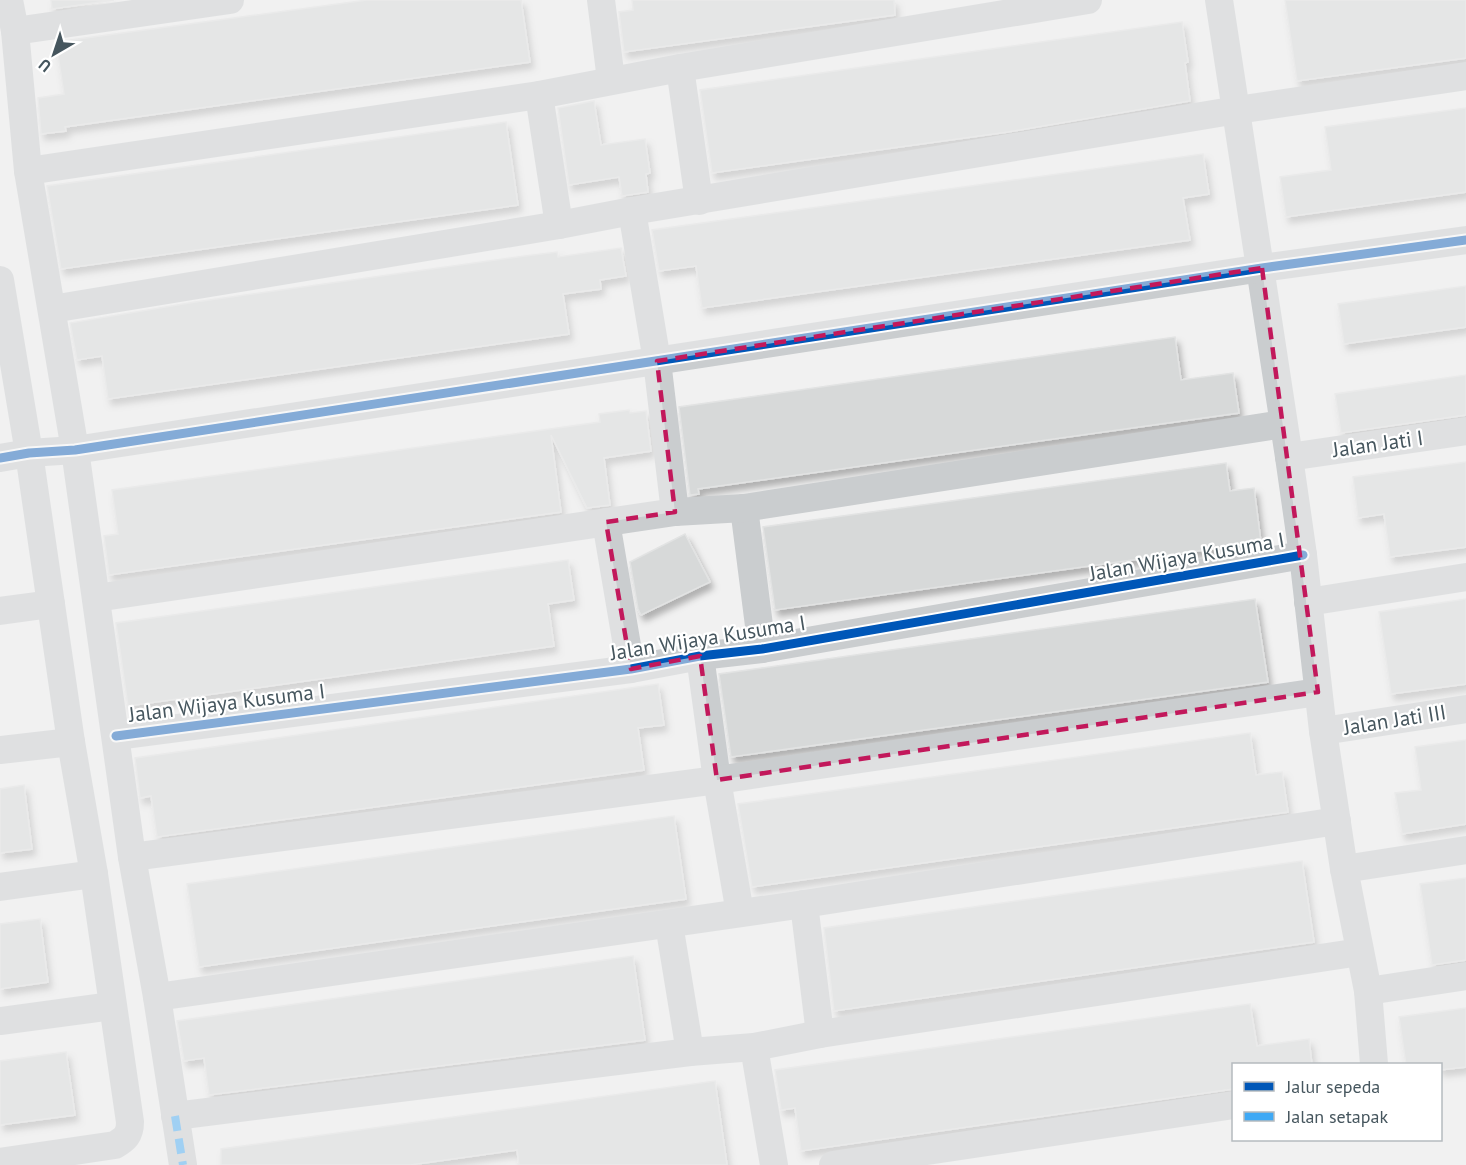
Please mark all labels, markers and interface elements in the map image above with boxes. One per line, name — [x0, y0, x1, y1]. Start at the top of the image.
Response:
north arrow — [24, 24, 84, 84]
text: U — [34, 55, 55, 77]
street label: Jalan Jati I — [1330, 424, 1425, 463]
street label: Jalan Wijaya Kusuma I — [1086, 526, 1287, 587]
street label: Jalan Wijaya Kusuma I — [607, 609, 808, 666]
street label: Jalan Wijaya Kusuma I — [126, 677, 327, 728]
street label: Jalan Jati III — [1341, 698, 1448, 741]
legend — [1232, 1063, 1442, 1141]
text: Jalur sepeda — [1285, 1075, 1380, 1098]
text: Jalan setapak — [1285, 1105, 1388, 1128]

